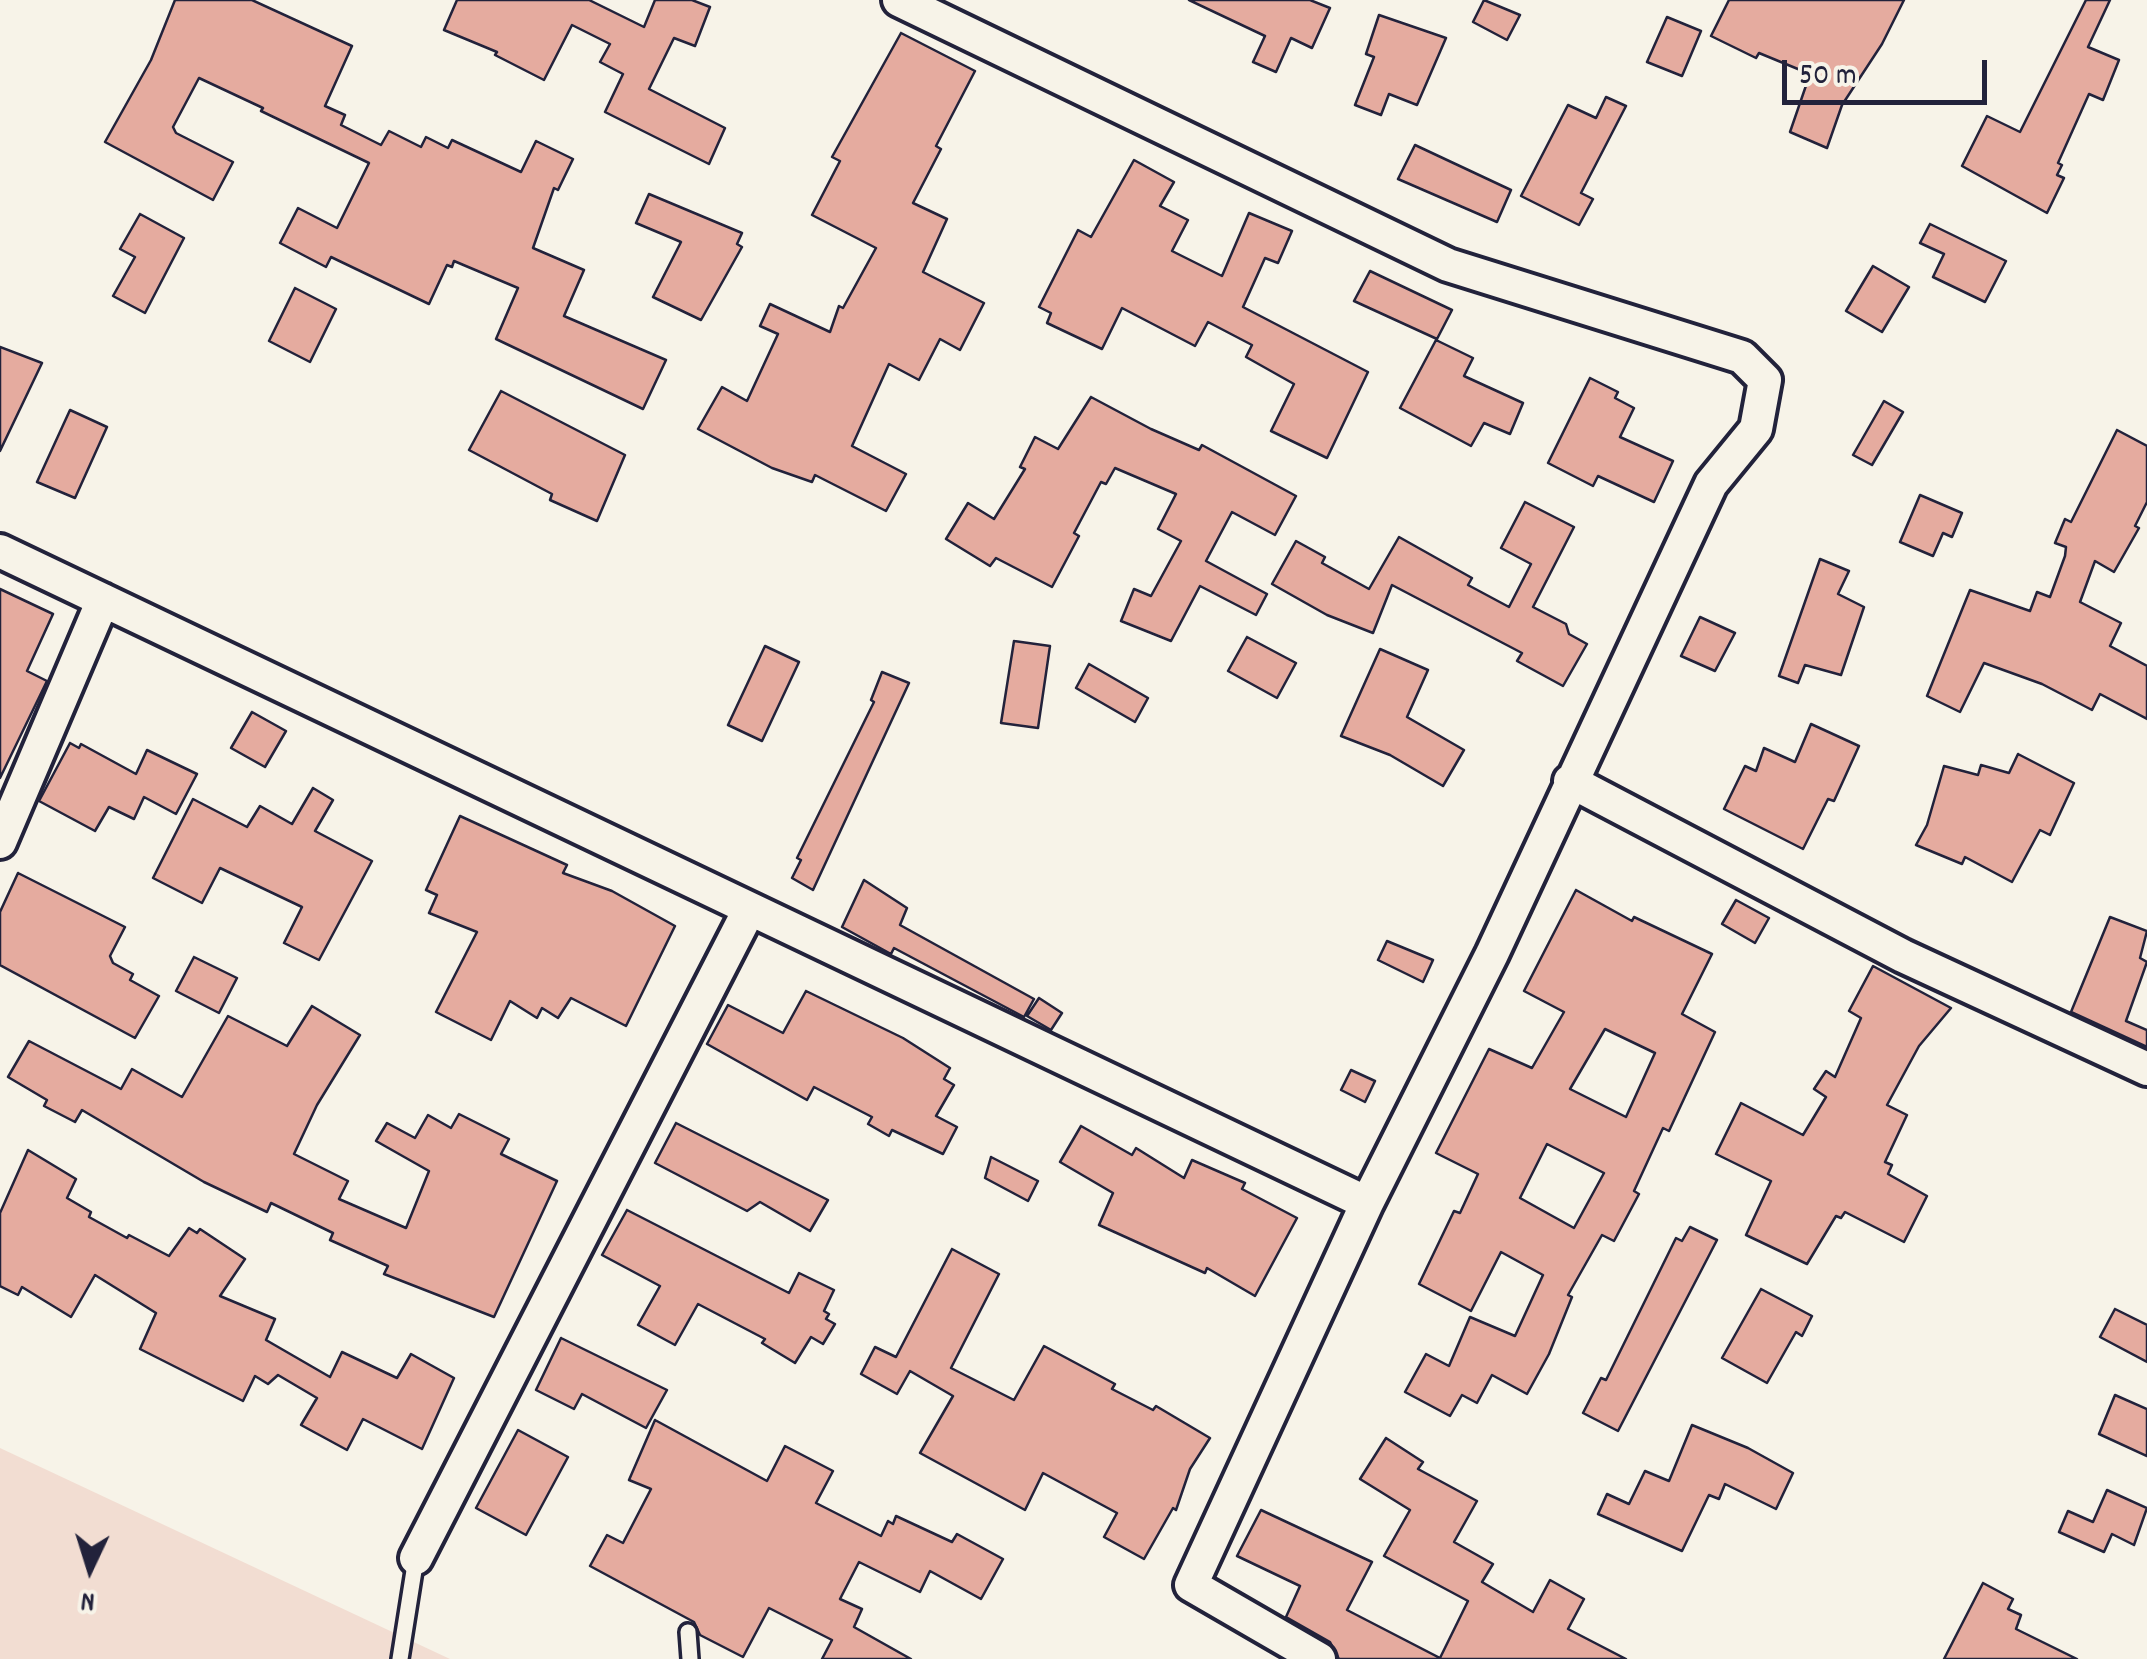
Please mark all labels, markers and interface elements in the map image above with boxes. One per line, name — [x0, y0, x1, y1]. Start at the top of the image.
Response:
scale bar — [1787, 40, 1992, 102]
text: 50 m — [1799, 56, 1857, 99]
north arrow — [40, 1519, 140, 1619]
text: N — [80, 1578, 96, 1619]

